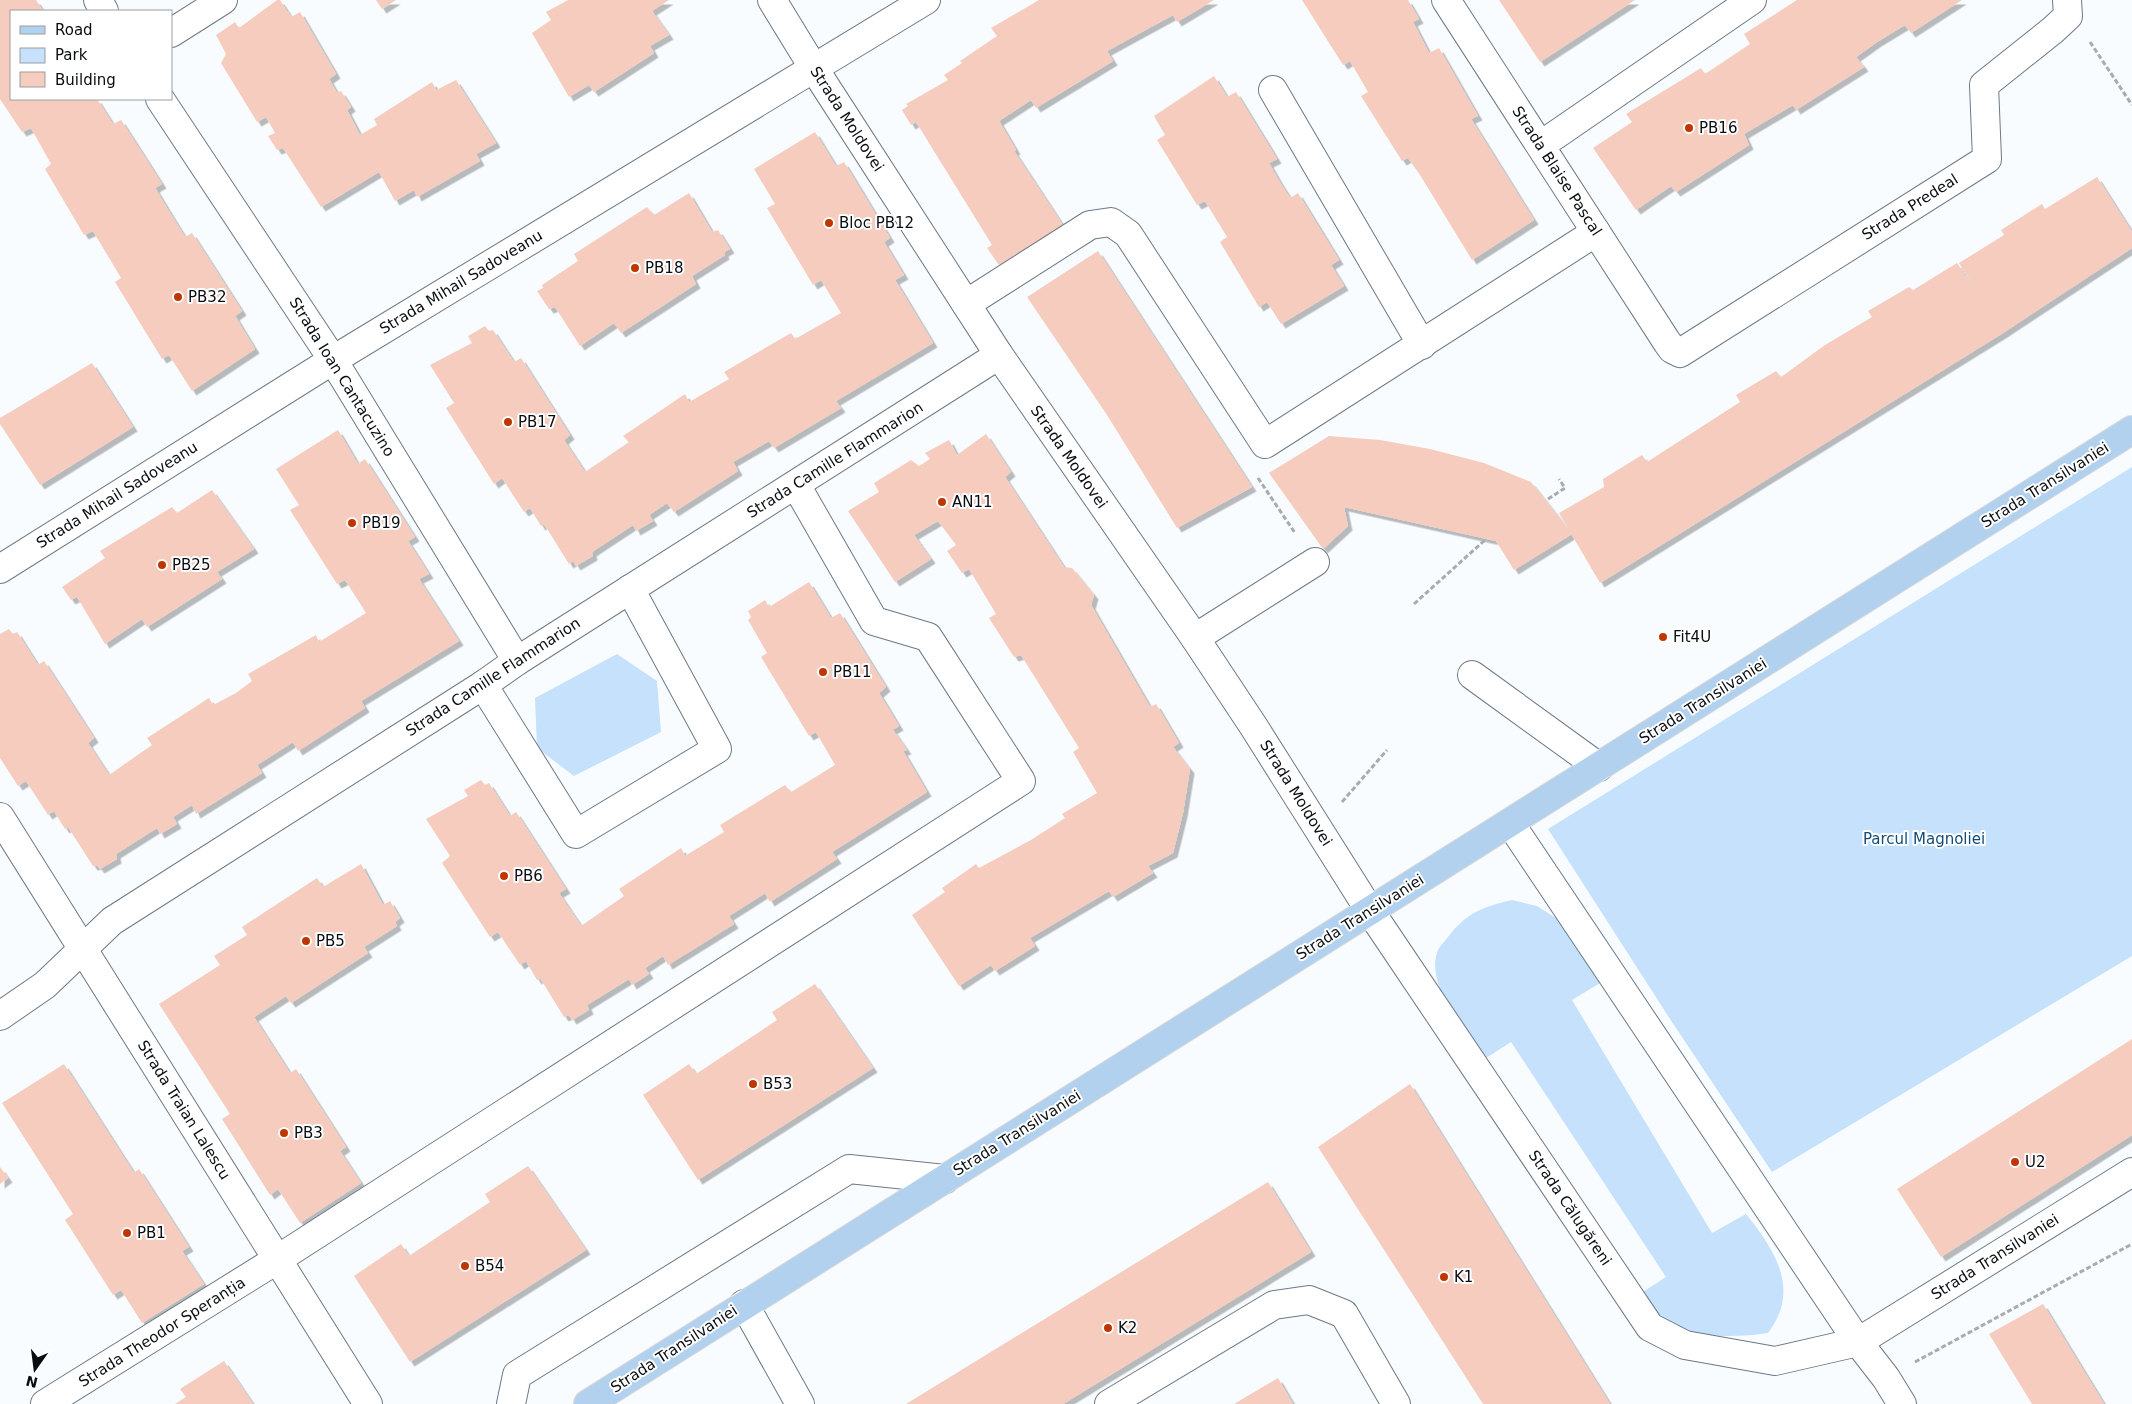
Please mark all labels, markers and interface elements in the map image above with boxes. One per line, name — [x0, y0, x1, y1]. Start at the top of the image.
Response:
legend — [10, 10, 172, 100]
text: Road — [55, 21, 93, 39]
text: Park — [55, 46, 88, 64]
street label: Strada Moldovei — [806, 63, 888, 175]
text: Building — [55, 71, 116, 89]
street label: Strada Blaise Pascal — [1508, 103, 1606, 239]
place label: PB16 — [1699, 119, 1737, 137]
marker: PB16 — [1683, 122, 1695, 134]
street label: Strada Predeal — [1859, 170, 1961, 244]
place label: Bloc PB12 — [839, 214, 914, 232]
marker: Bloc PB12 — [823, 217, 835, 229]
street label: Strada Mihail Sadoveanu — [376, 226, 546, 338]
place label: PB18 — [645, 259, 683, 277]
marker: PB18 — [629, 262, 641, 274]
place label: PB32 — [188, 288, 226, 306]
marker: PB32 — [172, 291, 184, 303]
street label: Strada Ioan Cantacuzino — [286, 294, 398, 460]
street label: Strada Camille Flammarion — [744, 398, 926, 522]
street label: Strada Moldovei — [1027, 402, 1111, 512]
place label: PB17 — [518, 413, 556, 431]
marker: PB17 — [502, 416, 514, 428]
street label: Strada Mihail Sadoveanu — [33, 438, 201, 552]
street label: Strada Transilvaniei — [1978, 438, 2112, 532]
place label: AN11 — [952, 493, 993, 511]
marker: AN11 — [936, 496, 948, 508]
place label: PB19 — [362, 514, 400, 532]
marker: PB19 — [346, 517, 358, 529]
place label: PB25 — [172, 556, 210, 574]
marker: PB25 — [156, 559, 168, 571]
street label: Strada Camille Flammarion — [402, 614, 584, 740]
place label: Fit4U — [1673, 628, 1711, 646]
marker: Fit4U — [1657, 631, 1669, 643]
street label: Strada Transilvaniei — [1636, 654, 1770, 748]
place label: PB11 — [833, 663, 871, 681]
marker: PB11 — [817, 666, 829, 678]
street label: Strada Moldovei — [1256, 737, 1336, 849]
park label: Parcul Magnoliei — [1863, 830, 1985, 848]
place label: PB6 — [514, 867, 543, 885]
marker: PB6 — [498, 870, 510, 882]
street label: Strada Transilvaniei — [1293, 870, 1427, 964]
place label: PB5 — [316, 932, 345, 950]
marker: PB5 — [300, 935, 312, 947]
street label: Strada Traian Lalescu — [134, 1037, 234, 1183]
place label: B53 — [763, 1075, 792, 1093]
marker: B53 — [747, 1078, 759, 1090]
street label: Strada Transilvaniei — [950, 1086, 1084, 1180]
place label: PB3 — [294, 1124, 323, 1142]
marker: PB3 — [278, 1127, 290, 1139]
street label: Strada Călugăreni — [1525, 1147, 1615, 1269]
place label: U2 — [2025, 1153, 2046, 1171]
marker: U2 — [2009, 1156, 2021, 1168]
street label: Strada Transilvaniei — [1928, 1210, 2062, 1304]
place label: PB1 — [137, 1224, 166, 1242]
marker: PB1 — [121, 1227, 133, 1239]
place label: B54 — [475, 1257, 504, 1275]
marker: B54 — [459, 1260, 471, 1272]
place label: K1 — [1454, 1268, 1473, 1286]
marker: K1 — [1438, 1271, 1450, 1283]
street label: Strada Theodor Speranția — [75, 1273, 249, 1391]
street label: Strada Transilvaniei — [607, 1301, 741, 1397]
place label: K2 — [1118, 1319, 1137, 1337]
marker: K2 — [1102, 1322, 1114, 1334]
north arrow — [10, 1344, 60, 1394]
text: N — [24, 1372, 39, 1391]

